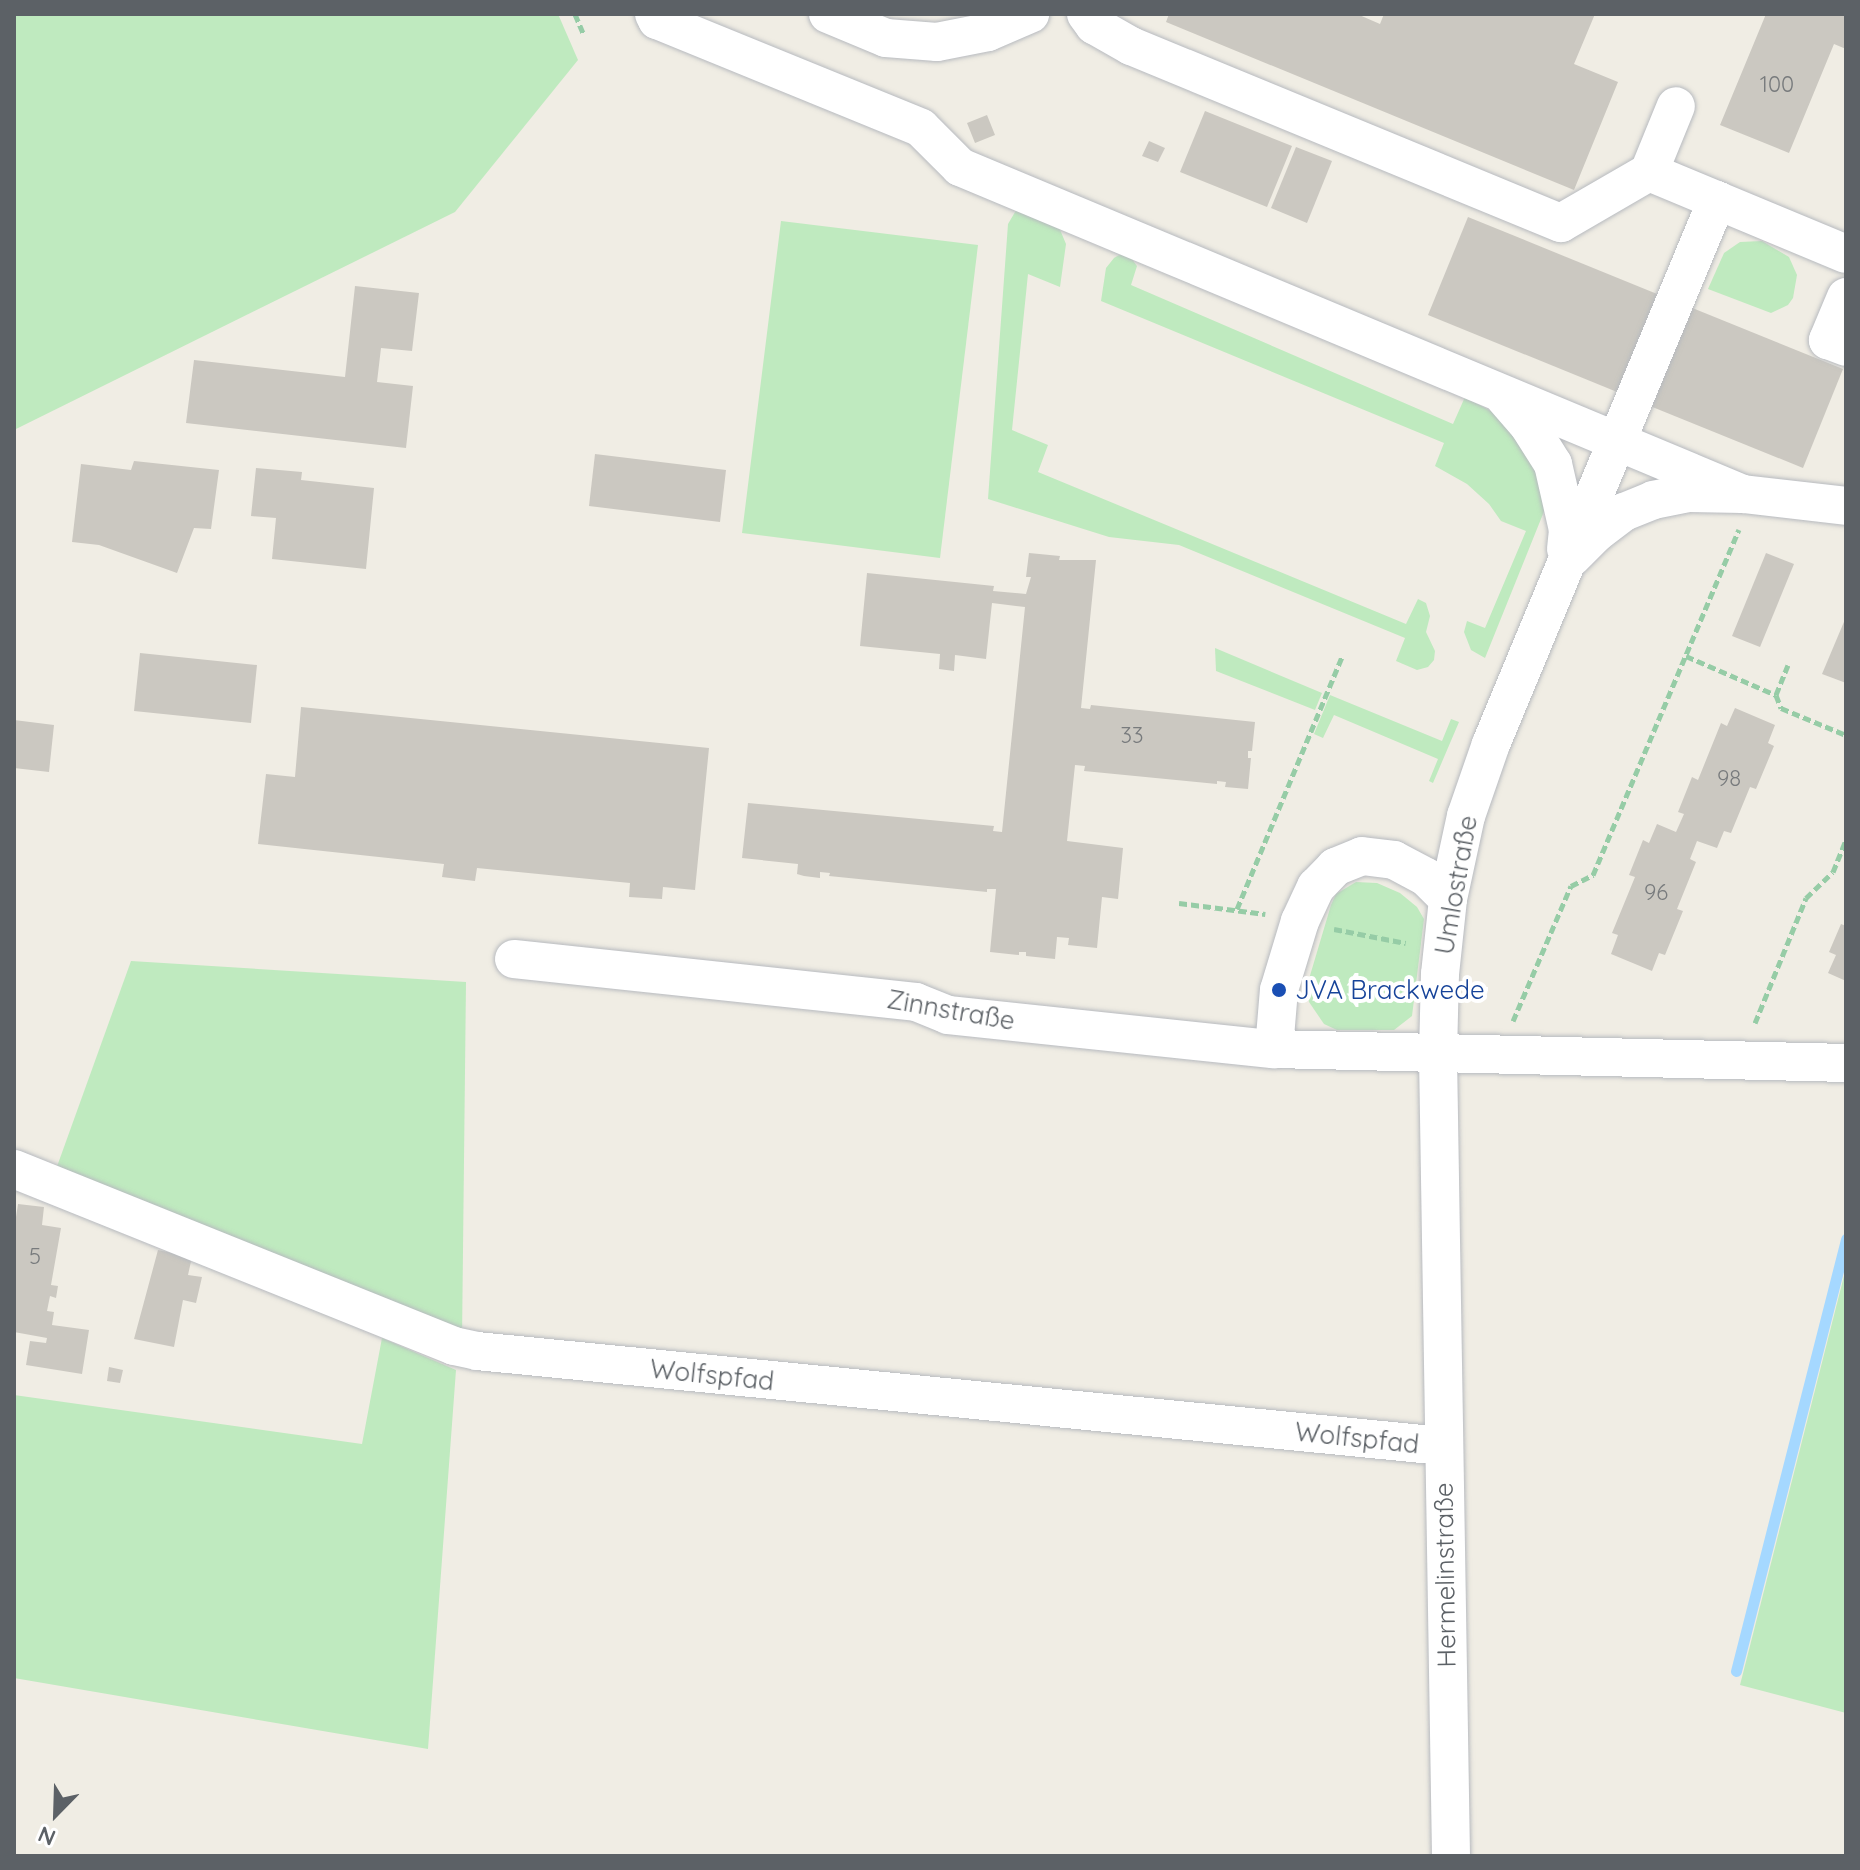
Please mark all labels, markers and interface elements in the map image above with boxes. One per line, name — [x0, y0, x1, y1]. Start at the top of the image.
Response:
house number: 100 — [1760, 72, 1794, 98]
house number: 33 — [1120, 723, 1144, 749]
house number: 98 — [1717, 766, 1741, 792]
street label: Umlostraße — [1428, 813, 1484, 957]
house number: 96 — [1644, 880, 1668, 906]
place label: JVA Brackwede — [1295, 974, 1485, 1006]
marker: JVA Brackwede — [1270, 981, 1288, 999]
street label: Zinnstraße — [885, 983, 1017, 1037]
house number: 5 — [29, 1244, 41, 1270]
street label: Wolfspfad — [648, 1353, 776, 1397]
street label: Wolfspfad — [1293, 1416, 1421, 1460]
street label: Hermelinstraße — [1428, 1482, 1462, 1668]
north arrow — [16, 1774, 96, 1854]
text: N — [34, 1820, 60, 1852]

